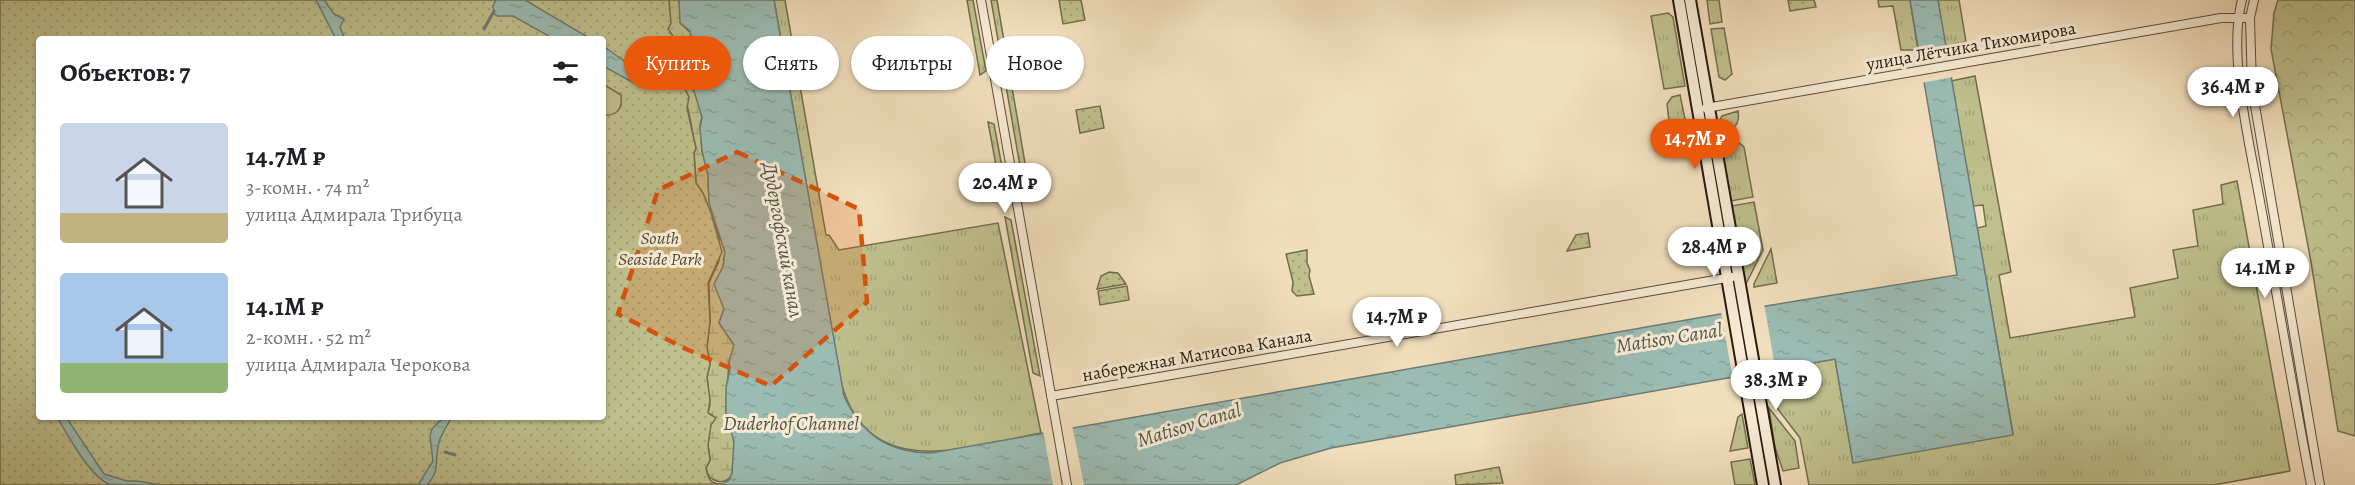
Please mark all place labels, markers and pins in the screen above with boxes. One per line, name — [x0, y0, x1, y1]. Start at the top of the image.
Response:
pin: 36.4M ₽ — [2178, 67, 2288, 118]
pin: 14.7M ₽ — [1640, 119, 1750, 170]
pin: 20.4M ₽ — [950, 163, 1060, 214]
pin: 28.4M ₽ — [1659, 227, 1769, 278]
pin: 14.1M ₽ — [2210, 248, 2320, 299]
pin: 14.7M ₽ — [1342, 297, 1452, 348]
pin: 38.3M ₽ — [1721, 360, 1831, 411]

